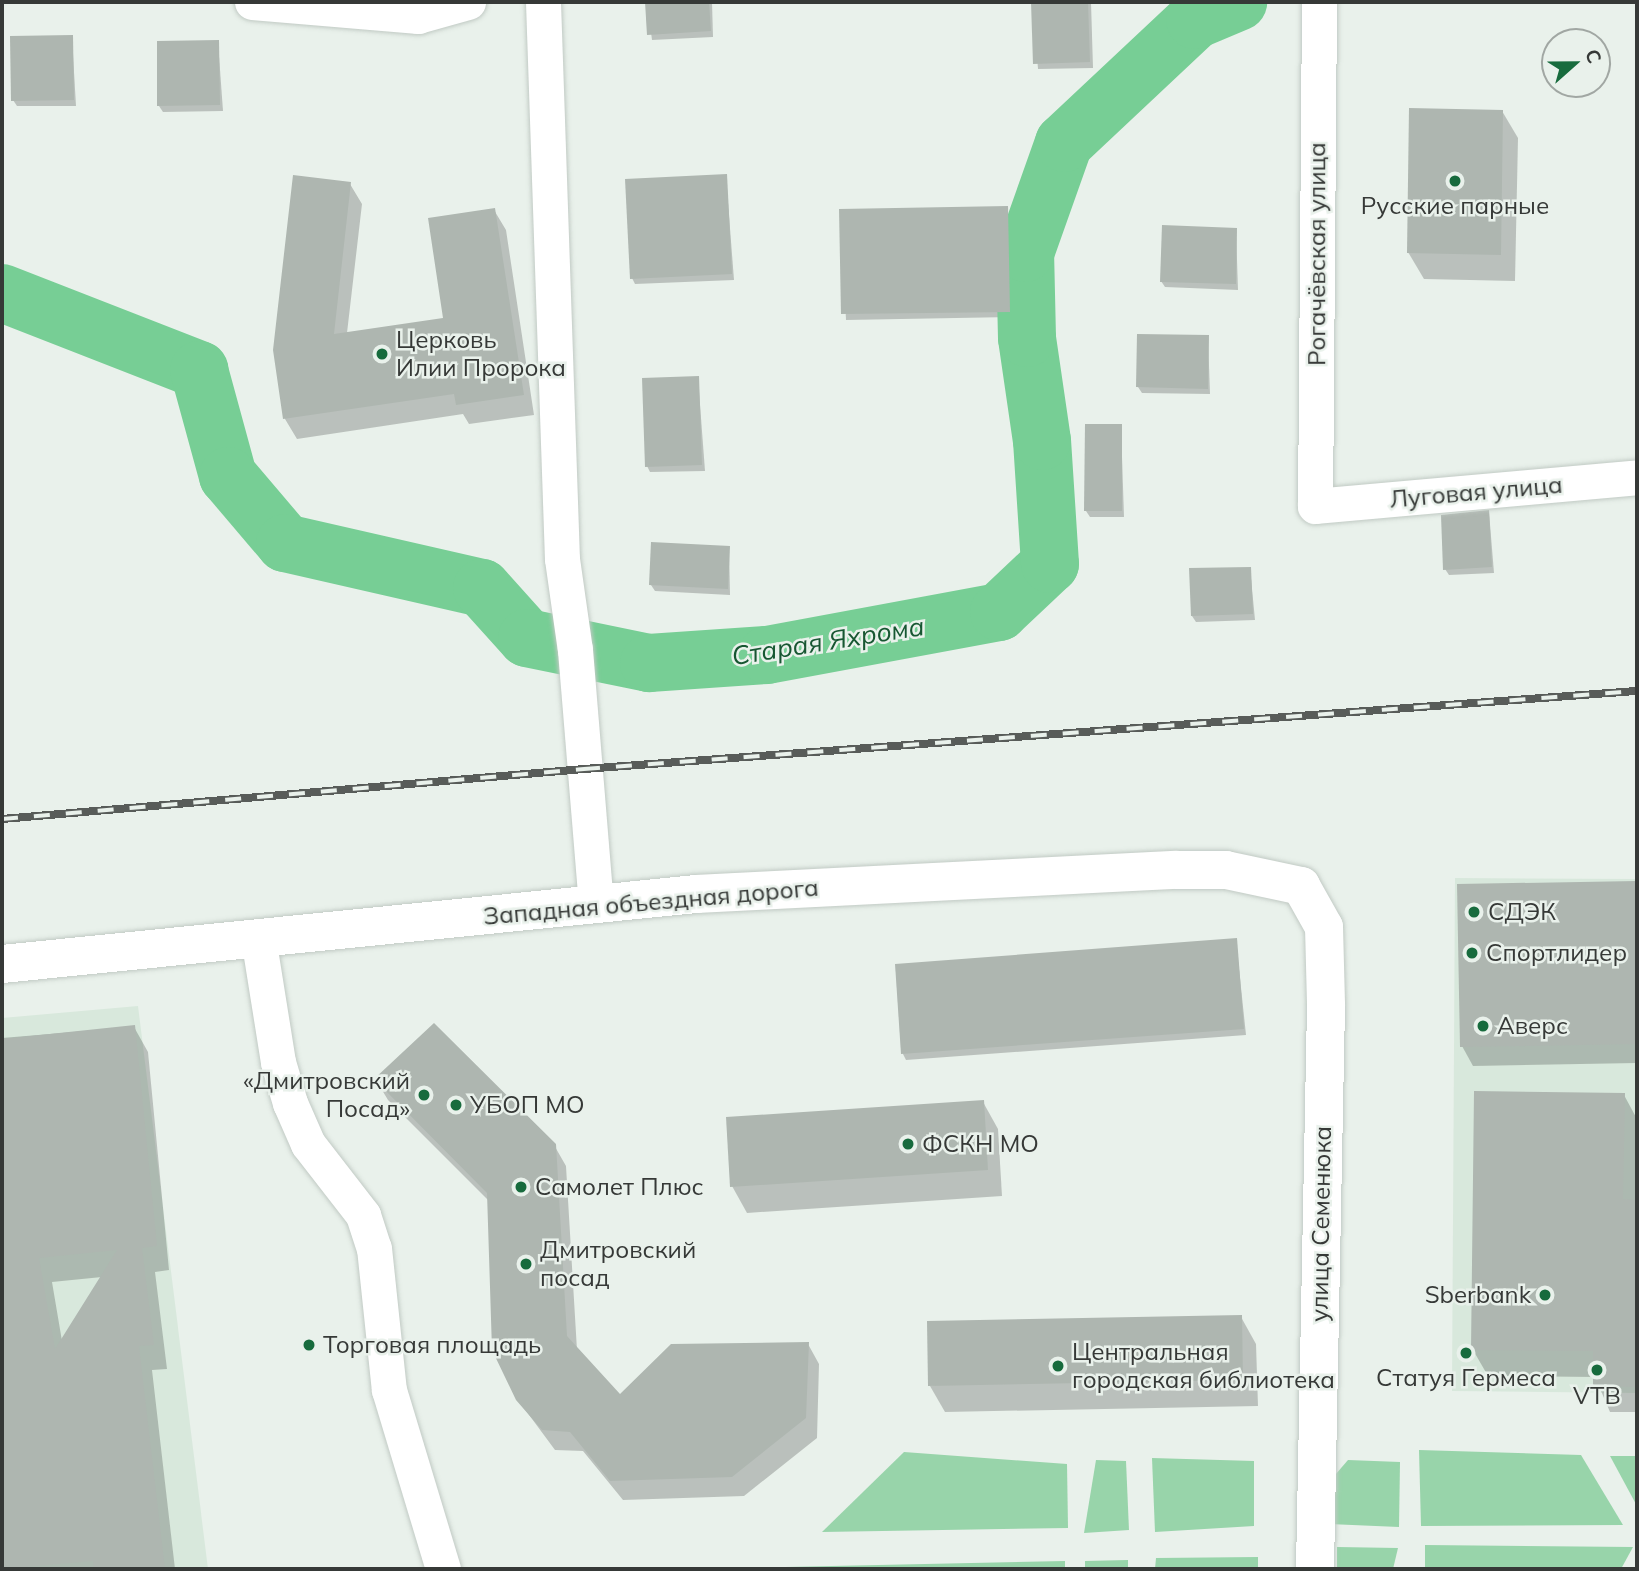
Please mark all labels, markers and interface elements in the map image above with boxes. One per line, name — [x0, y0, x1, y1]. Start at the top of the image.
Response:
north arrow — [1541, 28, 1611, 98]
text: С — [1580, 46, 1607, 67]
street label: Рогачёвская улица — [1303, 142, 1331, 366]
marker: Русские парные — [1447, 173, 1463, 189]
place label: Русские парные — [1361, 192, 1549, 220]
place label: Церковь Илии Пророка — [396, 326, 566, 382]
marker: Церковь Илии Пророка — [374, 346, 390, 362]
street label: Луговая улица — [1388, 470, 1564, 514]
water label: Старая Яхрома — [729, 610, 927, 672]
street label: Западная объездная дорога — [482, 873, 820, 931]
place label: СДЭК — [1488, 898, 1556, 926]
marker: СДЭК — [1466, 904, 1482, 920]
place label: Спортлидер — [1486, 939, 1627, 967]
marker: Спортлидер — [1464, 945, 1480, 961]
place label: Аверс — [1497, 1012, 1568, 1040]
marker: Аверс — [1475, 1018, 1491, 1034]
place label: «Дмитровский Посад» — [243, 1067, 410, 1123]
marker: «Дмитровский Посад» — [416, 1087, 432, 1103]
place label: УБОП МО — [470, 1091, 584, 1119]
marker: УБОП МО — [448, 1097, 464, 1113]
street label: улица Семенюка — [1305, 1126, 1337, 1322]
place label: ФСКН МО — [922, 1130, 1039, 1158]
marker: ФСКН МО — [900, 1136, 916, 1152]
place label: Самолет Плюс — [535, 1173, 704, 1201]
marker: Самолет Плюс — [513, 1179, 529, 1195]
place label: Дмитровский посад — [540, 1236, 696, 1292]
marker: Дмитровский посад — [518, 1256, 534, 1272]
place label: Sberbank — [1425, 1281, 1531, 1309]
marker: Sberbank — [1537, 1287, 1553, 1303]
place label: Торговая площадь — [323, 1331, 541, 1359]
marker: Торговая площадь — [301, 1337, 317, 1353]
place label: Центральная городская библиотека — [1072, 1338, 1335, 1394]
marker: Статуя Гермеса — [1458, 1345, 1474, 1361]
marker: Центральная городская библиотека — [1050, 1358, 1066, 1374]
marker: VTB — [1589, 1362, 1605, 1378]
place label: Статуя Гермеса — [1376, 1364, 1556, 1392]
place label: VTB — [1573, 1382, 1621, 1410]

